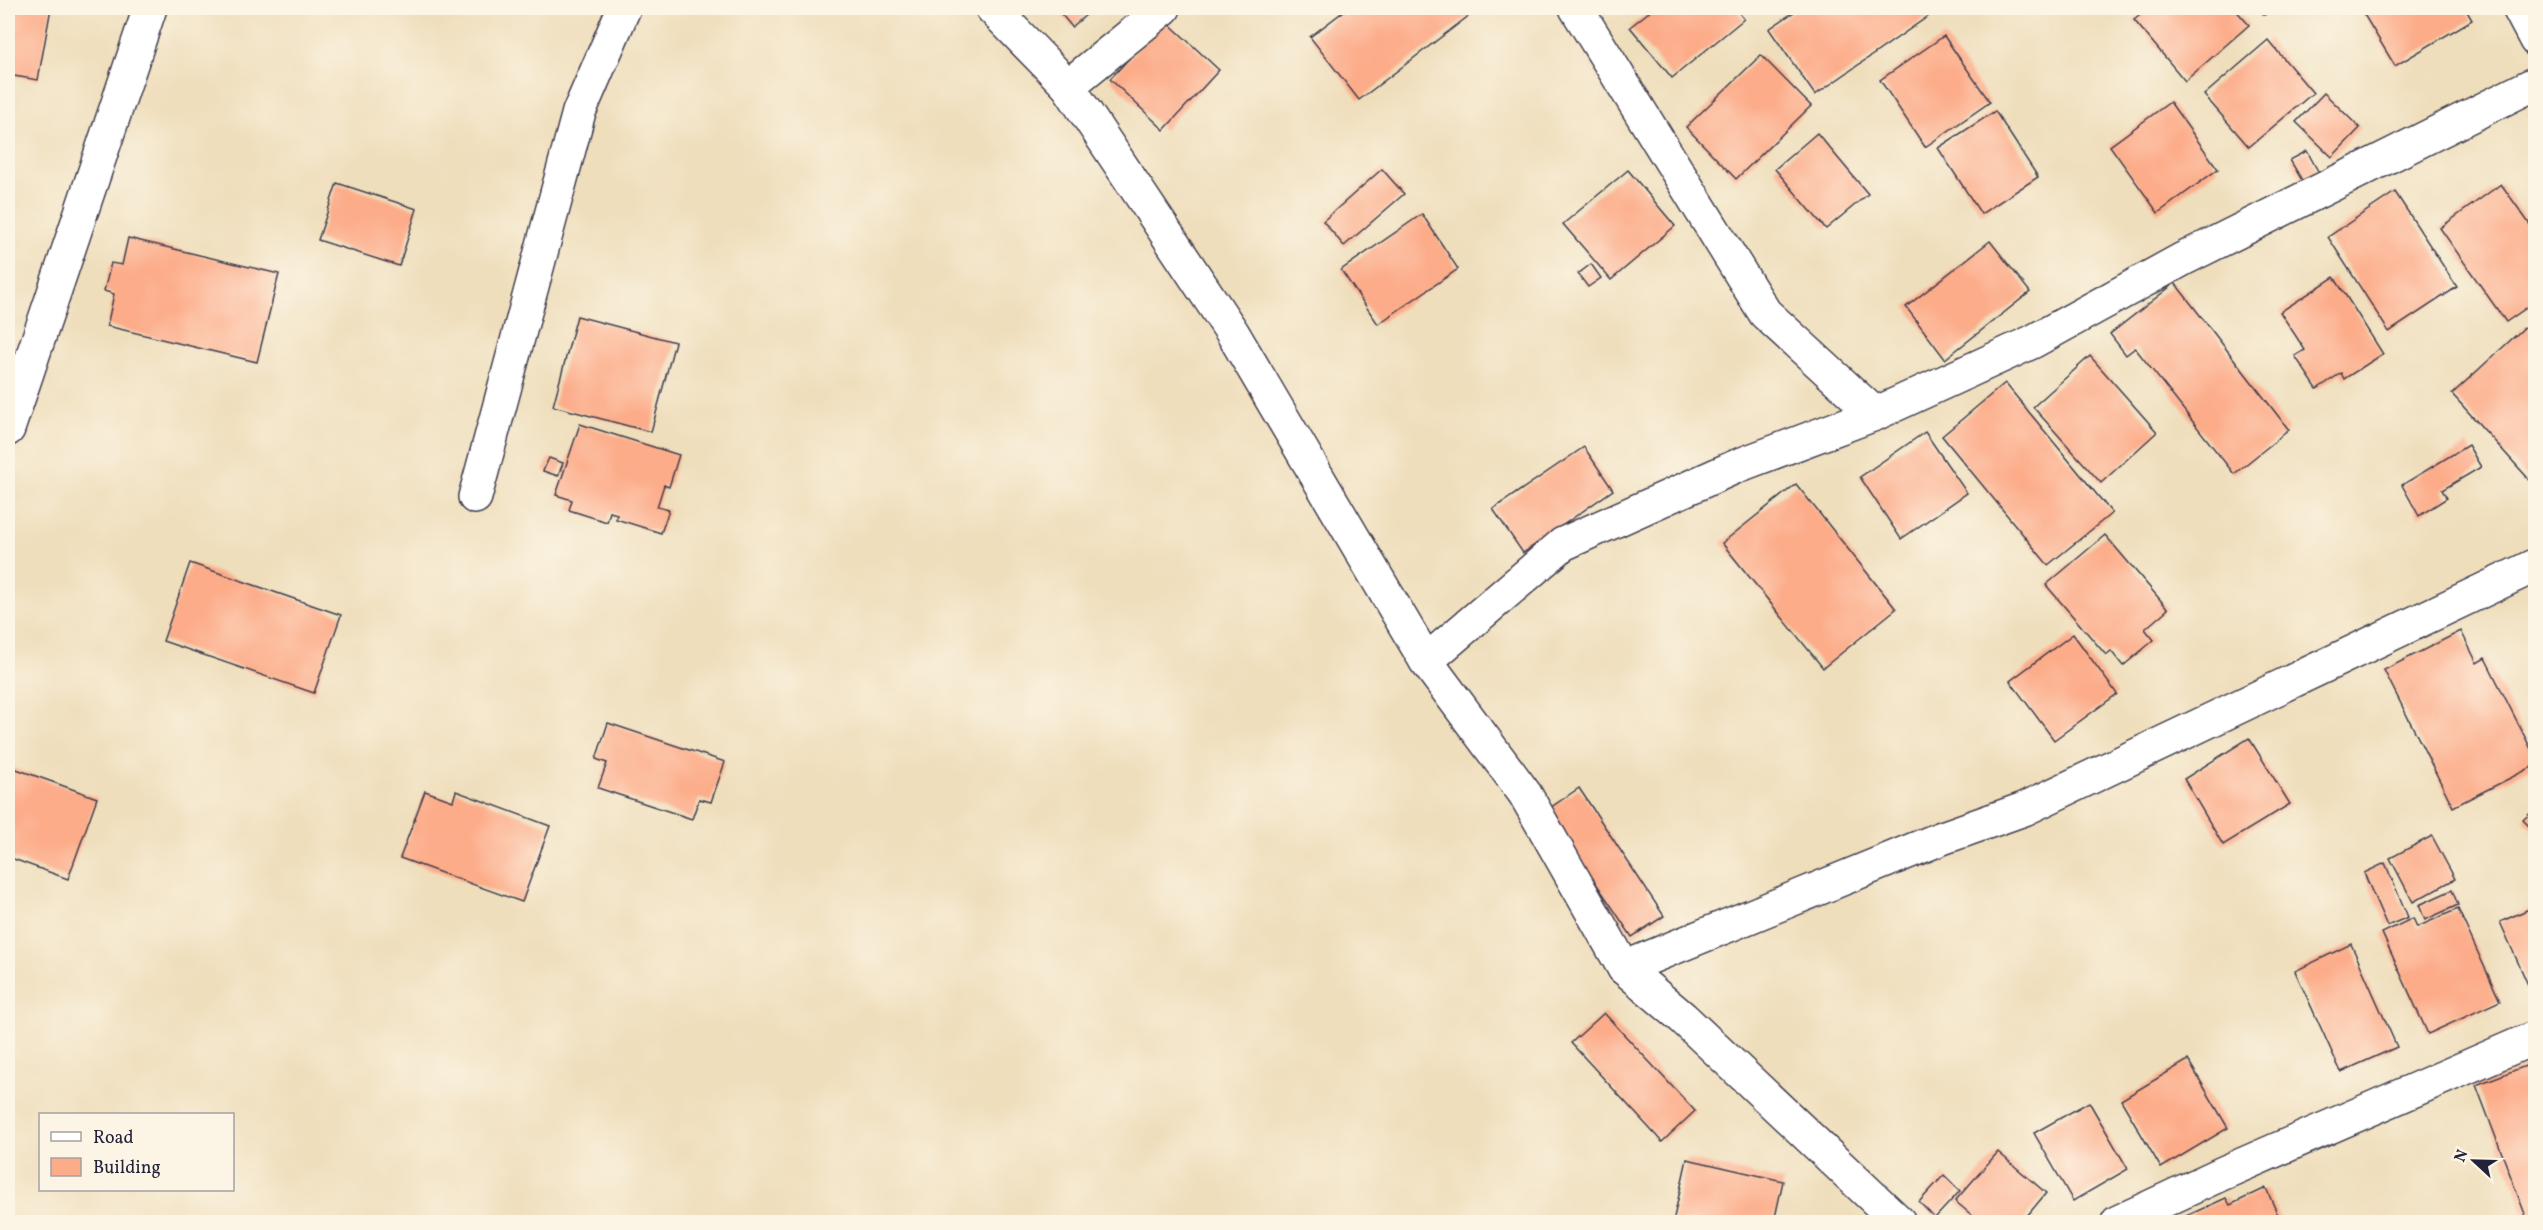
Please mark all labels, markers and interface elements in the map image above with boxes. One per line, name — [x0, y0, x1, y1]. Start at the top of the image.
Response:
legend — [39, 1113, 234, 1191]
text: Road — [93, 1126, 134, 1151]
north arrow — [2444, 1131, 2504, 1191]
text: N — [2450, 1146, 2474, 1166]
text: Building — [93, 1156, 161, 1181]

